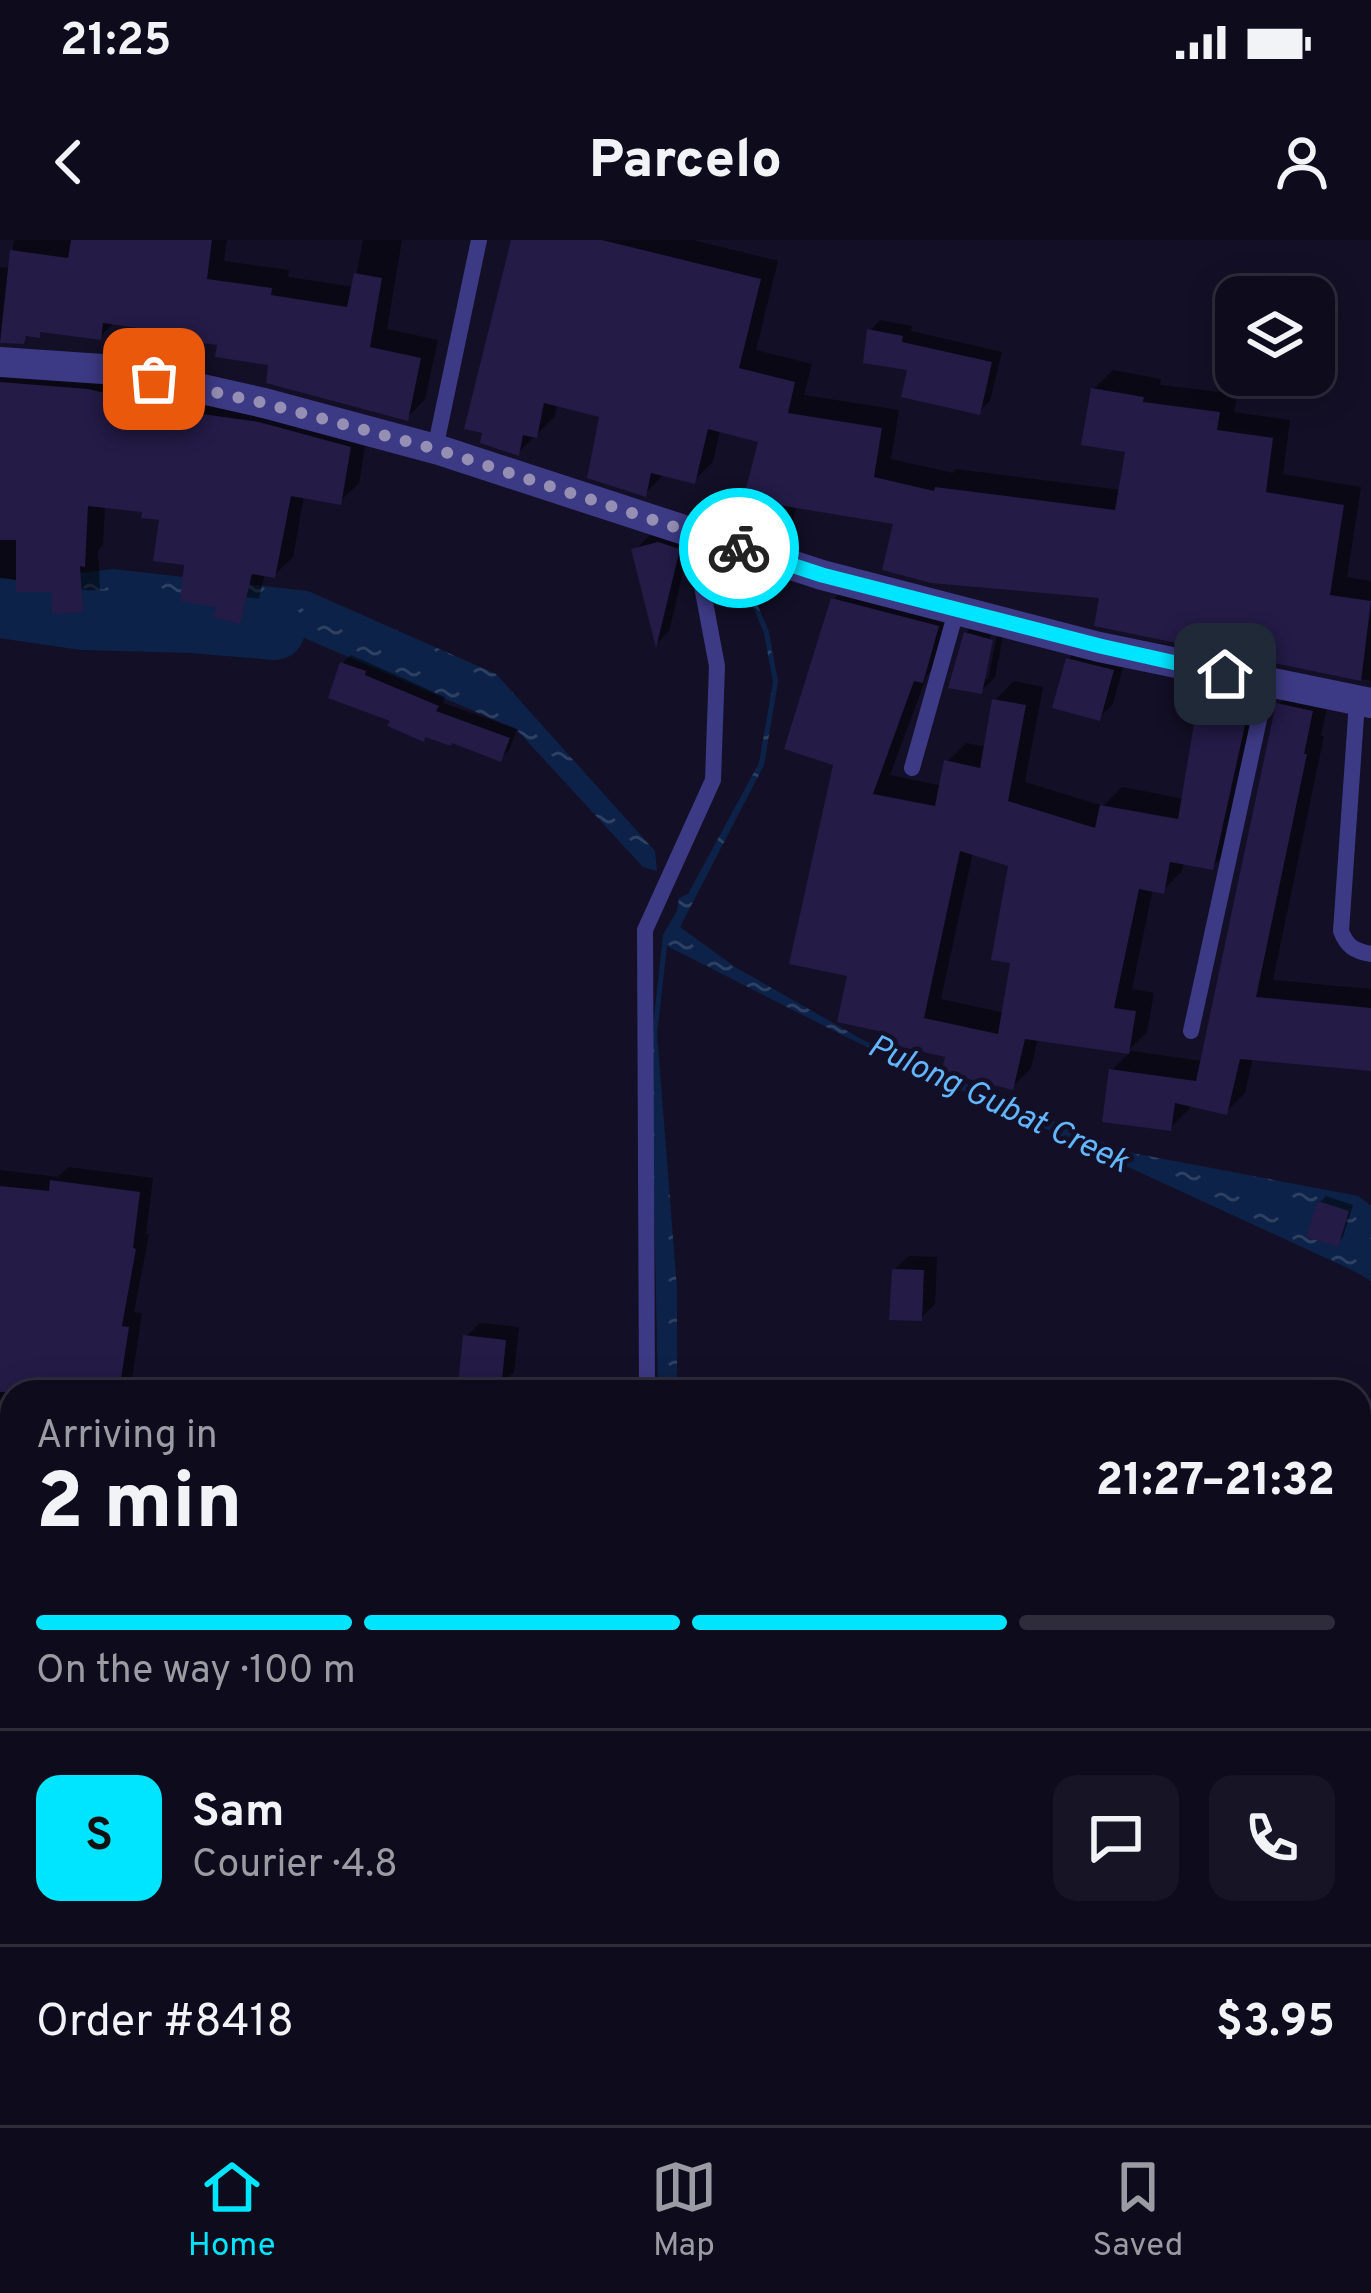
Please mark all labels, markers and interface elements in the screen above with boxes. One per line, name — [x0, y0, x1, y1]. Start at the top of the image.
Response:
text: 21:25 — [60, 14, 171, 71]
text: Parcelo — [589, 128, 782, 197]
icon: back — [36, 129, 102, 195]
icon: person — [1269, 129, 1335, 195]
map controls — [1215, 276, 1335, 396]
button: layers — [1215, 276, 1335, 396]
pin — [103, 328, 205, 430]
icon: bag — [121, 346, 187, 412]
courier — [679, 488, 799, 608]
icon: bike — [706, 515, 772, 581]
pin — [1174, 623, 1276, 725]
icon: home — [1192, 641, 1258, 707]
water label: Pulong Gubat Creek — [860, 1027, 1136, 1185]
text: Arriving in — [36, 1413, 218, 1462]
text: 21:27–21:32 — [1096, 1454, 1335, 1511]
text: 2 min — [36, 1457, 242, 1556]
text: On the way · 100 m — [36, 1648, 356, 1697]
button: chat — [1053, 1775, 1179, 1901]
button: phone — [1209, 1775, 1335, 1901]
text: Sam — [192, 1785, 284, 1842]
text: S — [85, 1809, 113, 1866]
text: Courier · 4.8 — [192, 1842, 398, 1891]
text: Order #8418 — [36, 1995, 294, 2052]
text: $3.95 — [1216, 1995, 1335, 2052]
tab: Home — [188, 2154, 275, 2268]
tab: Map — [651, 2154, 717, 2268]
tab: Saved — [1093, 2154, 1183, 2268]

